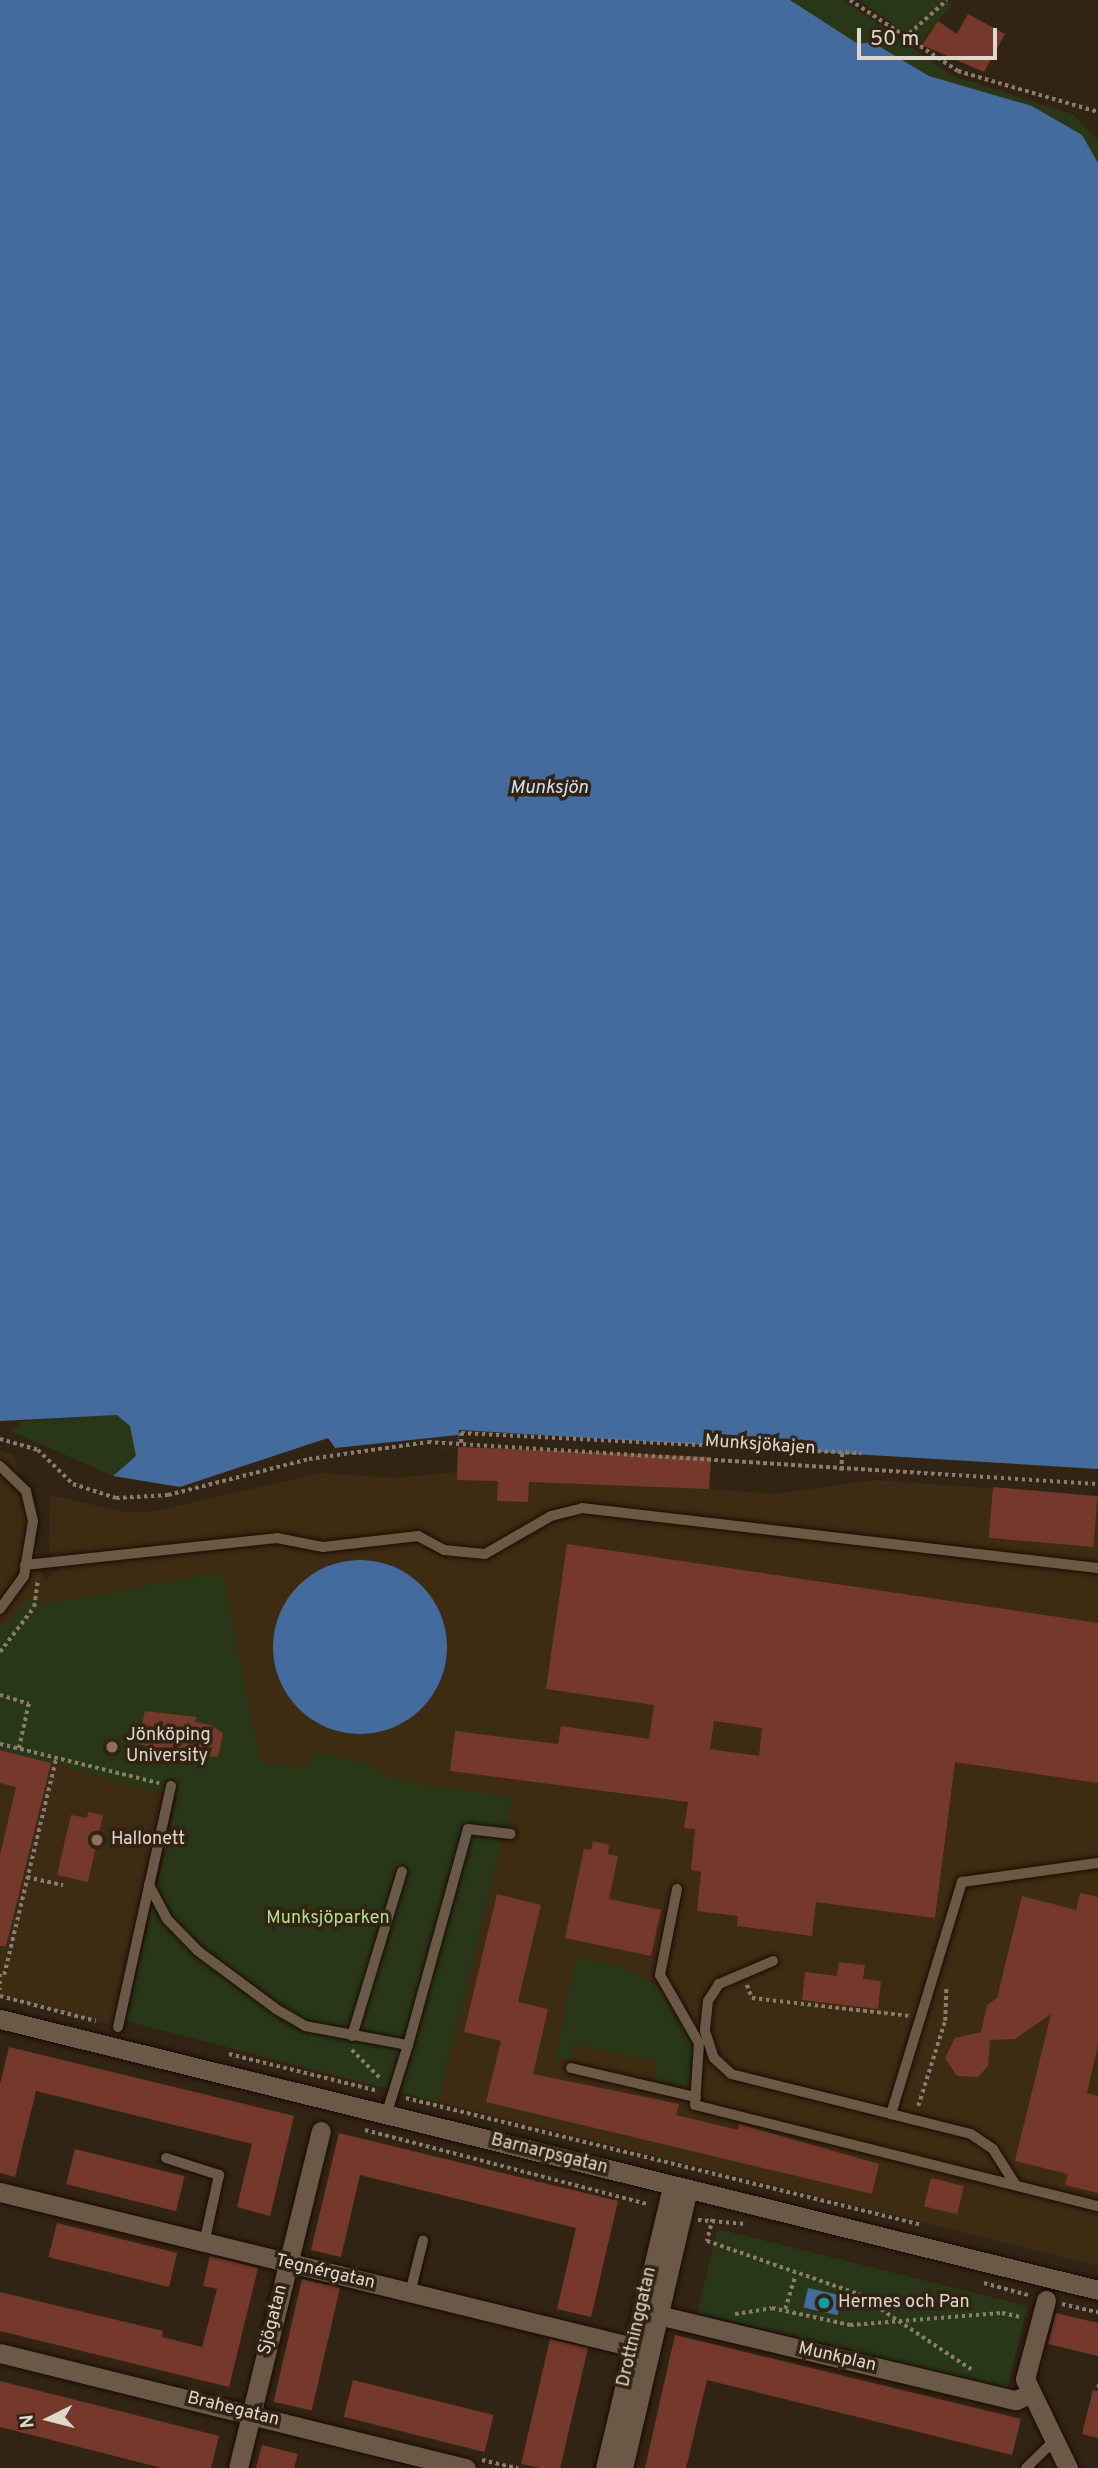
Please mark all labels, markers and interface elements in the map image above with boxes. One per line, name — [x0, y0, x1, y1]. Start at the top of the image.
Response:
scale bar — [860, 14, 1000, 58]
text: 50 m — [870, 26, 919, 53]
water label: Munksjön — [510, 778, 588, 800]
street label: Munksjökajen — [704, 1431, 816, 1461]
place label: Jönköping University — [126, 1726, 211, 1768]
marker: Jönköping University — [104, 1739, 120, 1755]
place label: Hallonett — [111, 1829, 185, 1851]
marker: Hallonett — [89, 1832, 105, 1848]
park label: Munksjöparken — [266, 1908, 390, 1930]
street label: Barnarpsgatan — [488, 2130, 610, 2180]
street label: Tegnérgatan — [273, 2251, 377, 2295]
street label: Drottninggatan — [614, 2265, 662, 2389]
street label: Sjögatan — [255, 2283, 293, 2357]
place label: Hermes och Pan — [838, 2292, 970, 2314]
marker: Hermes och Pan — [816, 2295, 832, 2311]
street label: Munkplan — [796, 2339, 878, 2377]
north arrow — [14, 2384, 84, 2454]
street label: Brahegatan — [185, 2388, 281, 2432]
text: N — [15, 2413, 41, 2429]

